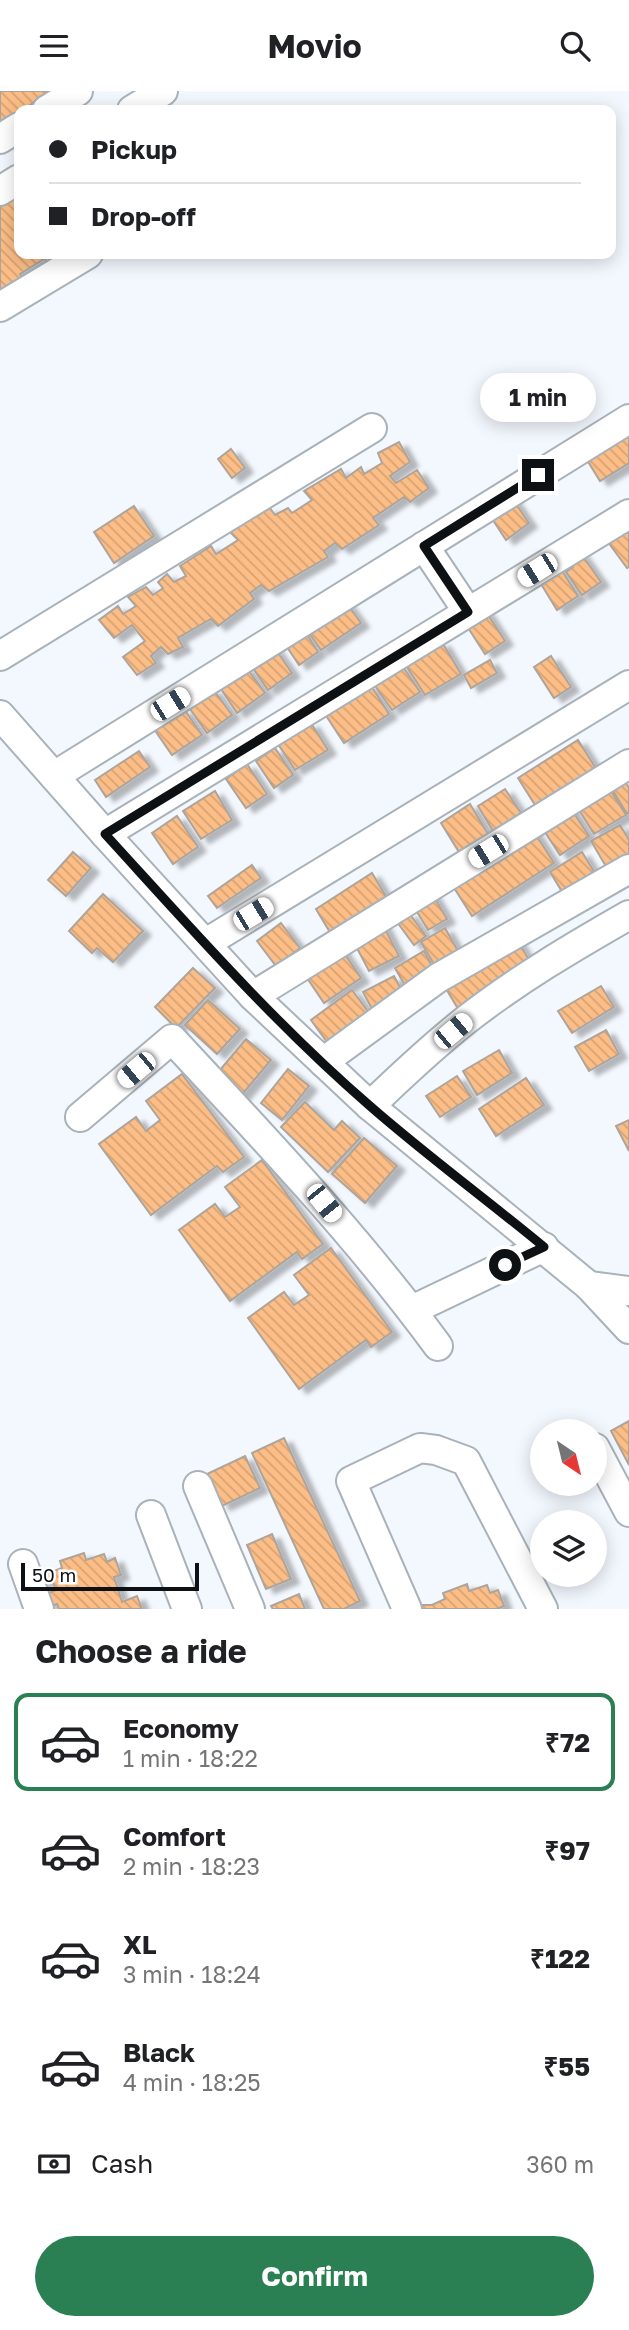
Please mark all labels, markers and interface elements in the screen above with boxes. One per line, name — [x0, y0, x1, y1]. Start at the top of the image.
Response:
icon: menu — [35, 27, 73, 65]
text: Movio — [267, 27, 362, 65]
icon: search — [556, 27, 594, 65]
text: Pickup — [91, 134, 177, 165]
text: Drop-off — [91, 201, 196, 232]
callout: 1 min — [480, 373, 596, 423]
text: 1 min — [509, 383, 567, 411]
route end — [522, 459, 554, 491]
car — [514, 550, 561, 590]
car — [147, 684, 194, 724]
car — [465, 831, 512, 871]
car — [230, 894, 277, 934]
car — [431, 1009, 476, 1053]
car — [114, 1048, 159, 1092]
car — [303, 1180, 346, 1226]
route start — [489, 1249, 521, 1281]
north arrow — [530, 1419, 607, 1496]
map controls — [530, 1419, 607, 1587]
button: layers — [530, 1510, 607, 1587]
scale bar — [21, 1560, 200, 1592]
text: 50 m — [32, 1563, 76, 1586]
text: Choose a ride — [35, 1632, 247, 1670]
icon: car — [39, 1711, 102, 1774]
text: Economy — [123, 1713, 239, 1744]
text: ₹72 — [545, 1727, 590, 1758]
text: 1 min · 18:22 — [123, 1744, 258, 1772]
icon: car — [39, 1819, 102, 1882]
text: Comfort — [123, 1821, 226, 1852]
text: ₹97 — [544, 1835, 590, 1866]
text: 2 min · 18:23 — [123, 1852, 260, 1880]
icon: car — [39, 1927, 102, 1990]
text: XL — [123, 1929, 157, 1960]
text: ₹122 — [530, 1943, 590, 1974]
text: 3 min · 18:24 — [123, 1960, 261, 1988]
icon: car — [39, 2035, 102, 2098]
text: Black — [123, 2037, 195, 2068]
text: ₹55 — [543, 2051, 590, 2082]
text: 4 min · 18:25 — [123, 2068, 261, 2096]
icon: cash — [35, 2145, 73, 2183]
text: Cash — [91, 2148, 153, 2179]
text: 360 m — [526, 2150, 594, 2178]
button: Confirm — [35, 2236, 594, 2316]

